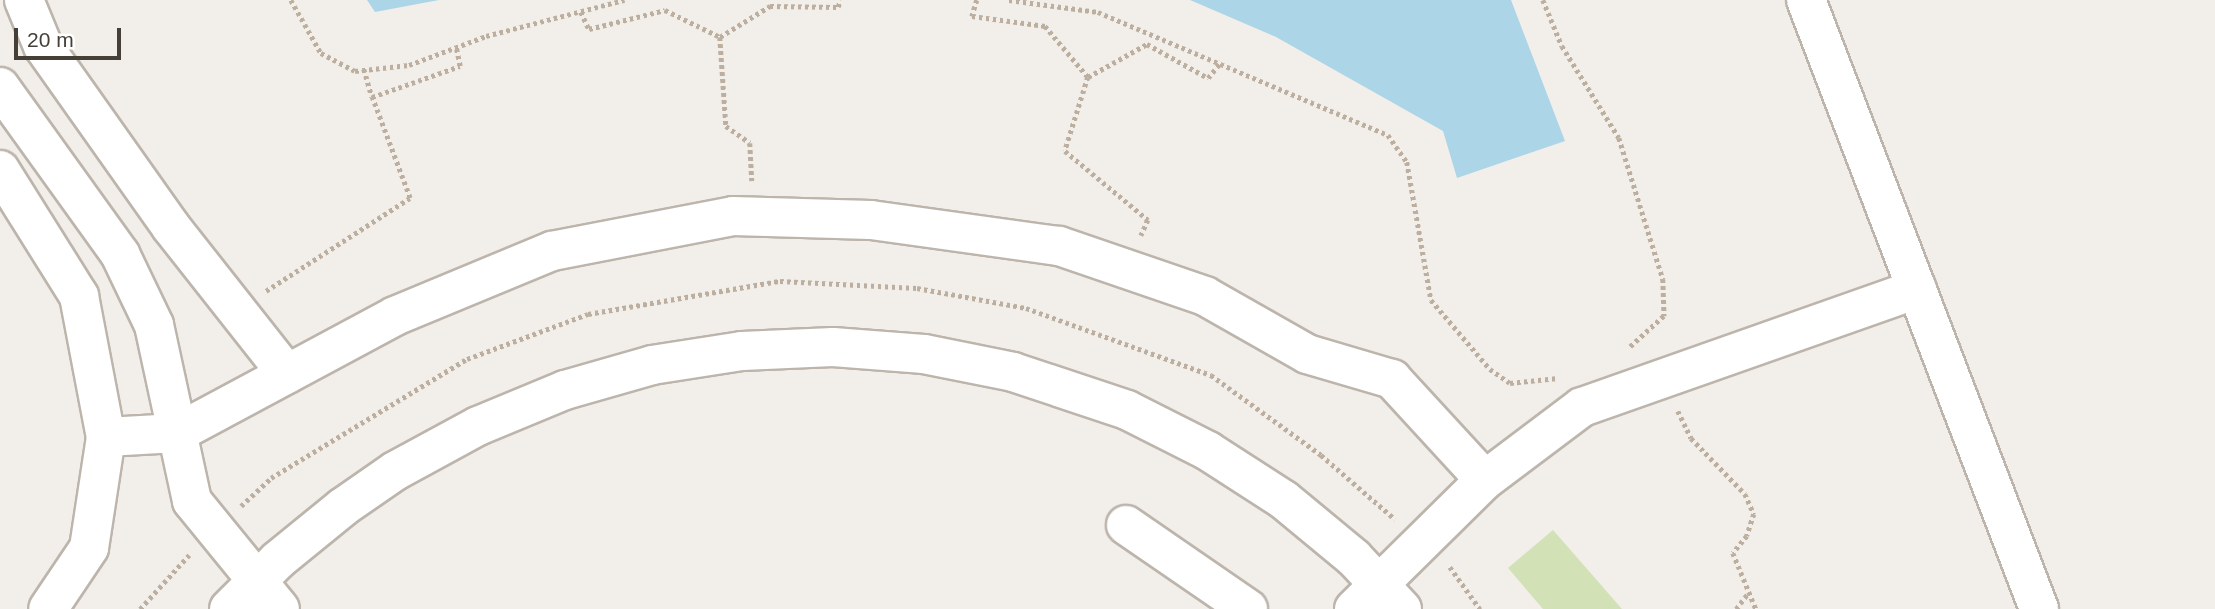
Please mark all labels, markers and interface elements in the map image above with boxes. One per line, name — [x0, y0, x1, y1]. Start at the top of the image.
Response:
scale bar — [18, 14, 124, 58]
text: 20 m — [27, 28, 74, 51]

